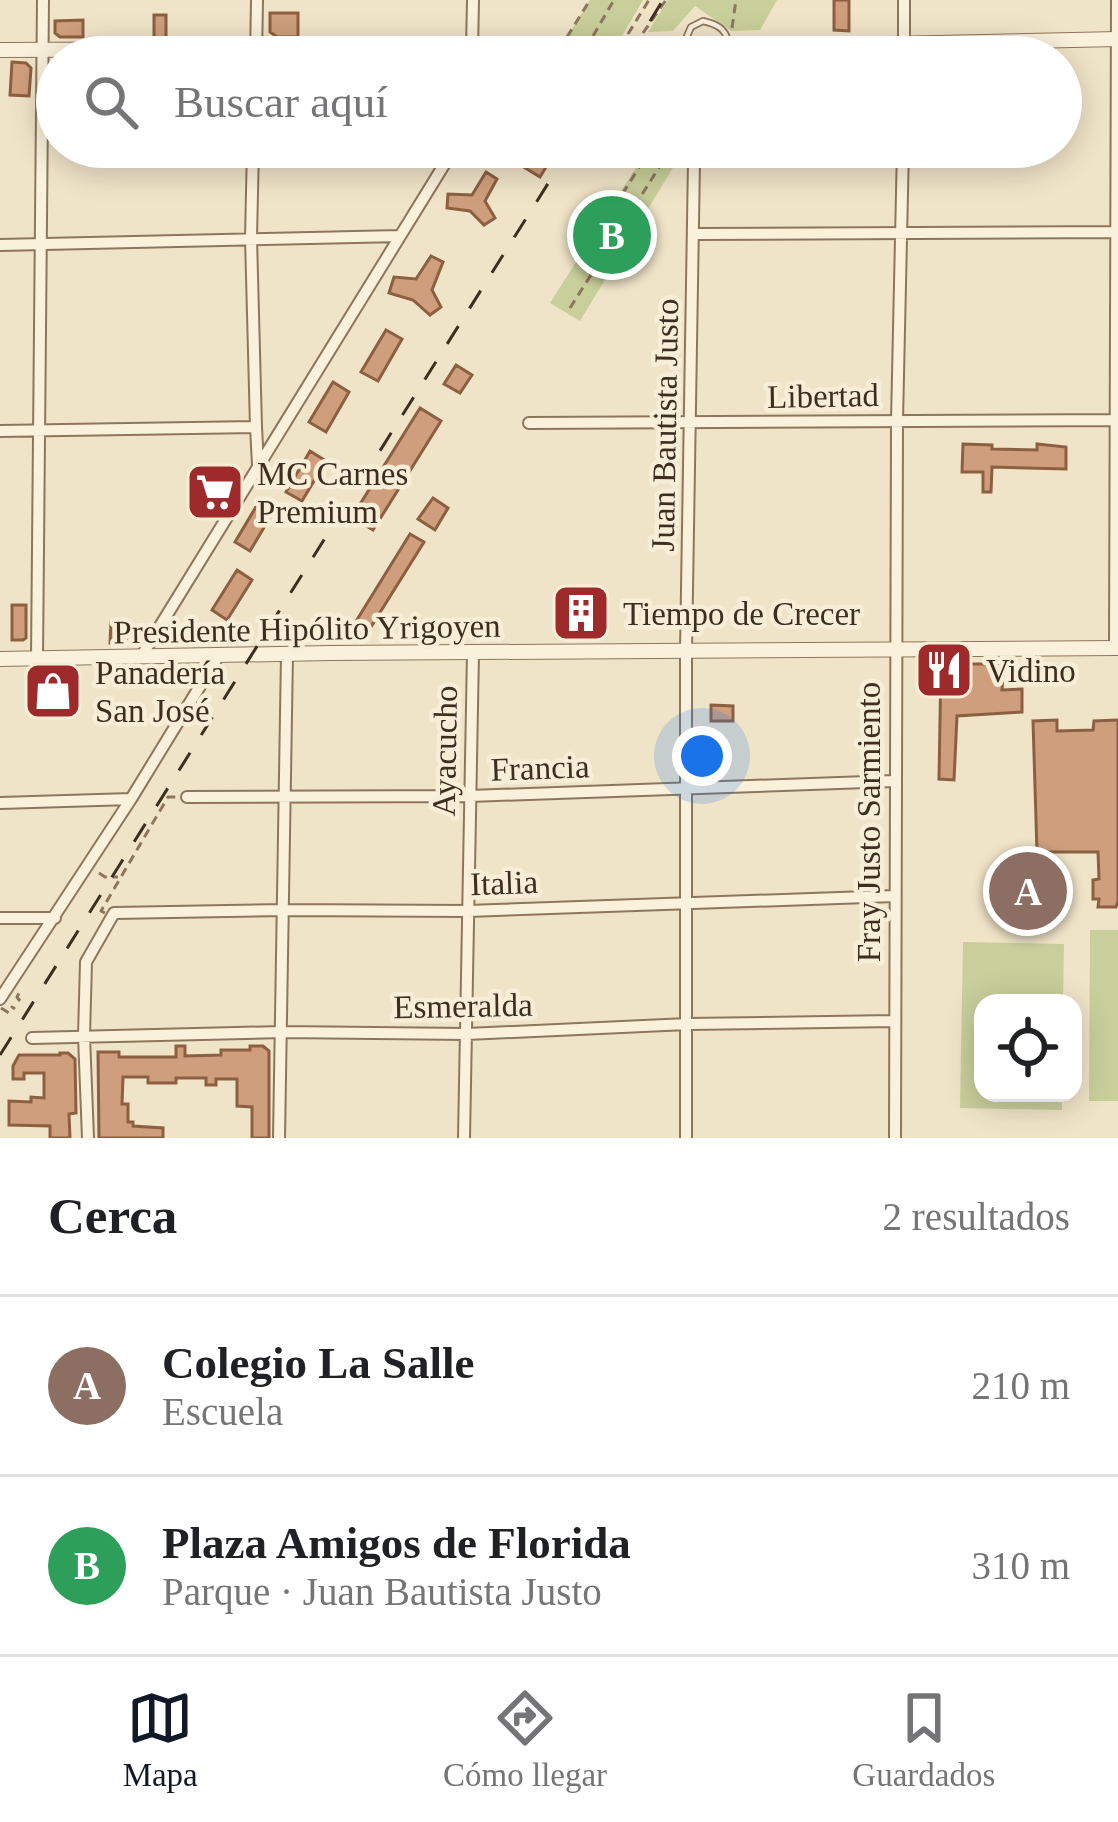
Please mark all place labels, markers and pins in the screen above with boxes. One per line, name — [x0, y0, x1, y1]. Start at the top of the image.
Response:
pin: B — [573, 190, 651, 280]
place label: MC Carnes Premium — [257, 456, 408, 530]
supermarket icon: MC Carnes Premium — [184, 461, 246, 523]
building icon: Tiempo de Crecer — [550, 582, 612, 644]
place label: Tiempo de Crecer — [623, 596, 860, 632]
restaurant icon: Vidino — [913, 639, 975, 701]
place label: Vidino — [986, 653, 1076, 689]
place label: Panadería San José — [95, 655, 225, 729]
shop icon: Panadería San José — [22, 660, 84, 722]
pin: A — [989, 846, 1067, 936]

